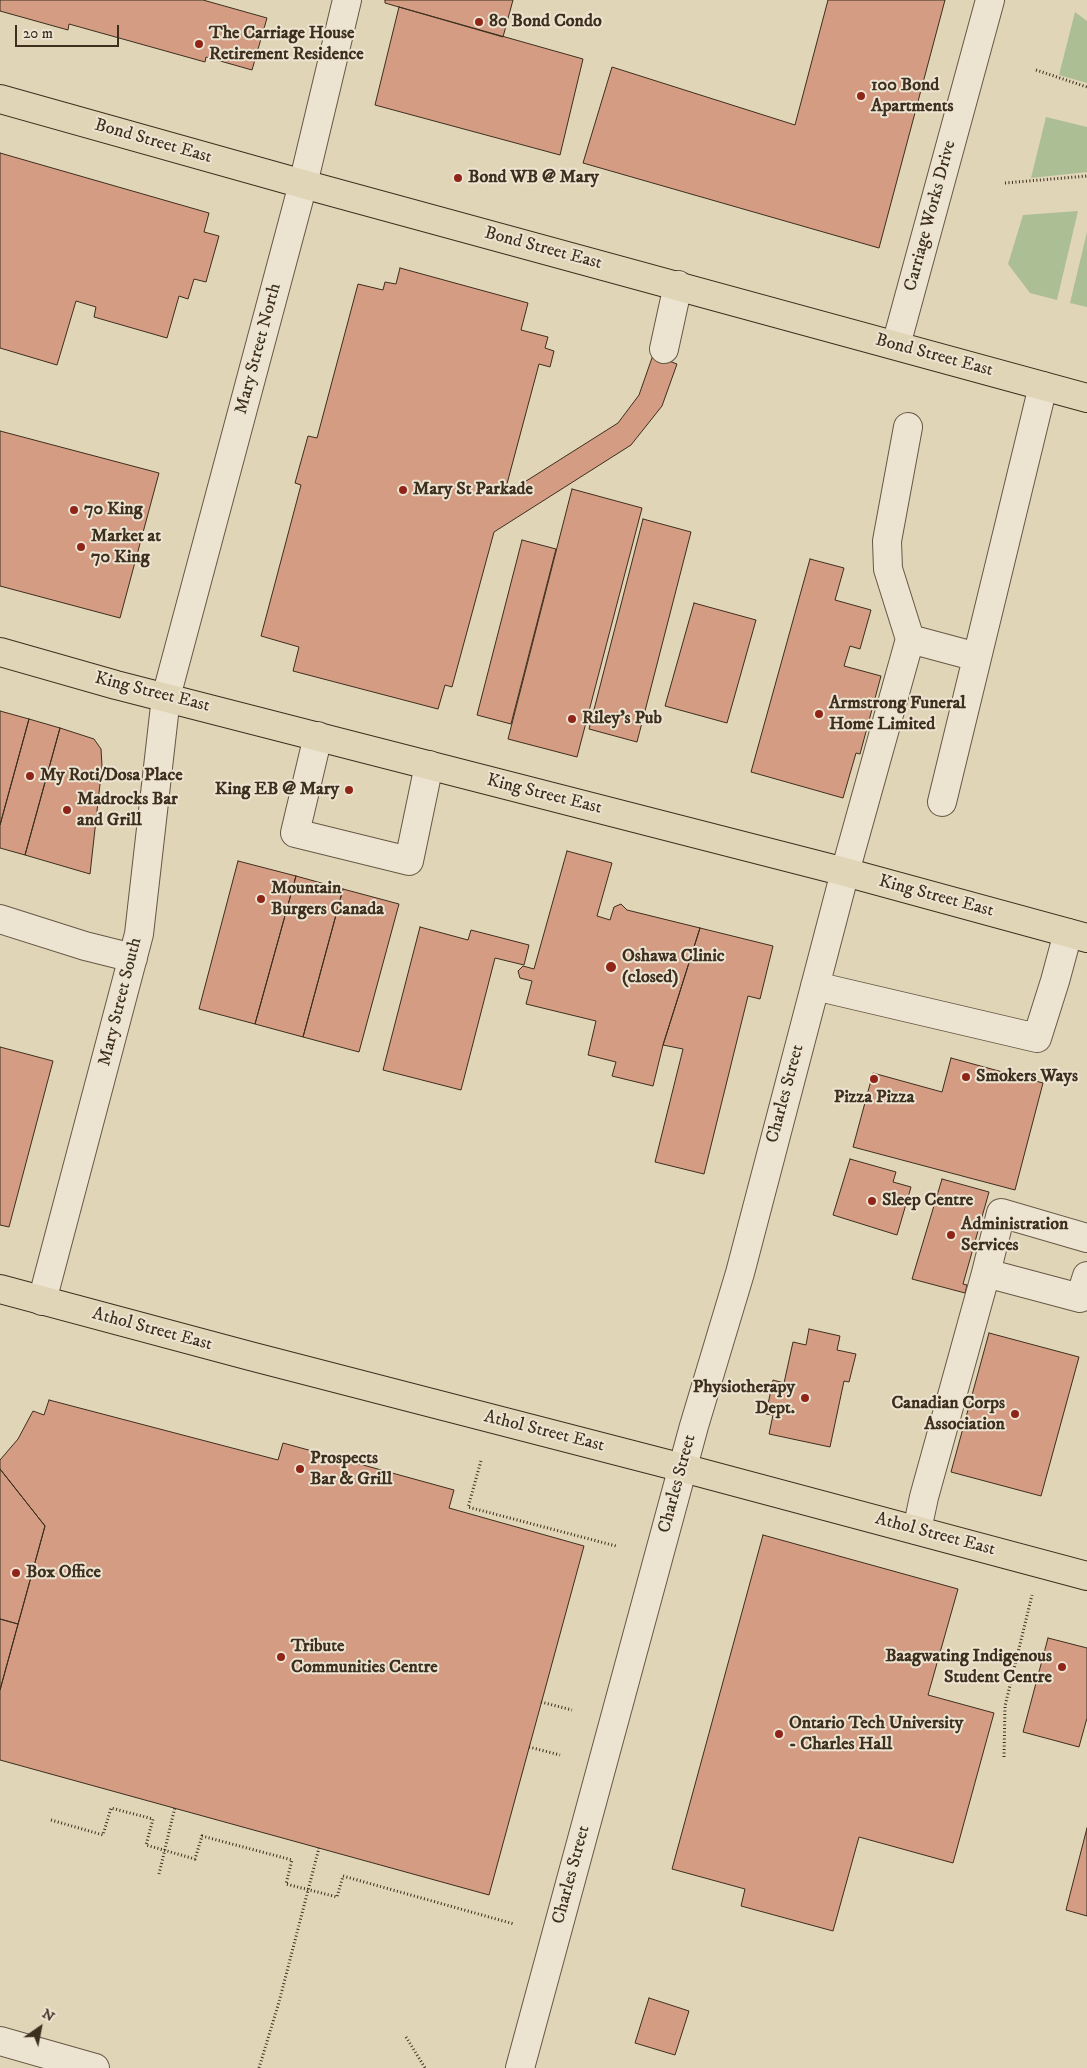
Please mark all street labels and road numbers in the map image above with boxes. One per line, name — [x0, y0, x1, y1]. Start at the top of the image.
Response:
street label: Bond Street East — [92, 115, 214, 169]
street label: Carriage Works Drive — [900, 138, 962, 294]
street label: Bond Street East — [482, 223, 604, 275]
street label: Mary Street North — [231, 281, 287, 417]
street label: Bond Street East — [873, 330, 995, 382]
street label: King Street East — [92, 668, 212, 718]
street label: King Street East — [484, 770, 604, 820]
street label: King Street East — [876, 871, 996, 923]
street label: Mary Street South — [95, 935, 147, 1069]
street label: Charles Street — [763, 1042, 809, 1146]
street label: Athol Street East — [90, 1304, 214, 1356]
street label: Athol Street East — [482, 1407, 606, 1457]
street label: Charles Street — [655, 1432, 701, 1536]
street label: Athol Street East — [873, 1509, 997, 1561]
street label: Charles Street — [549, 1823, 595, 1927]

